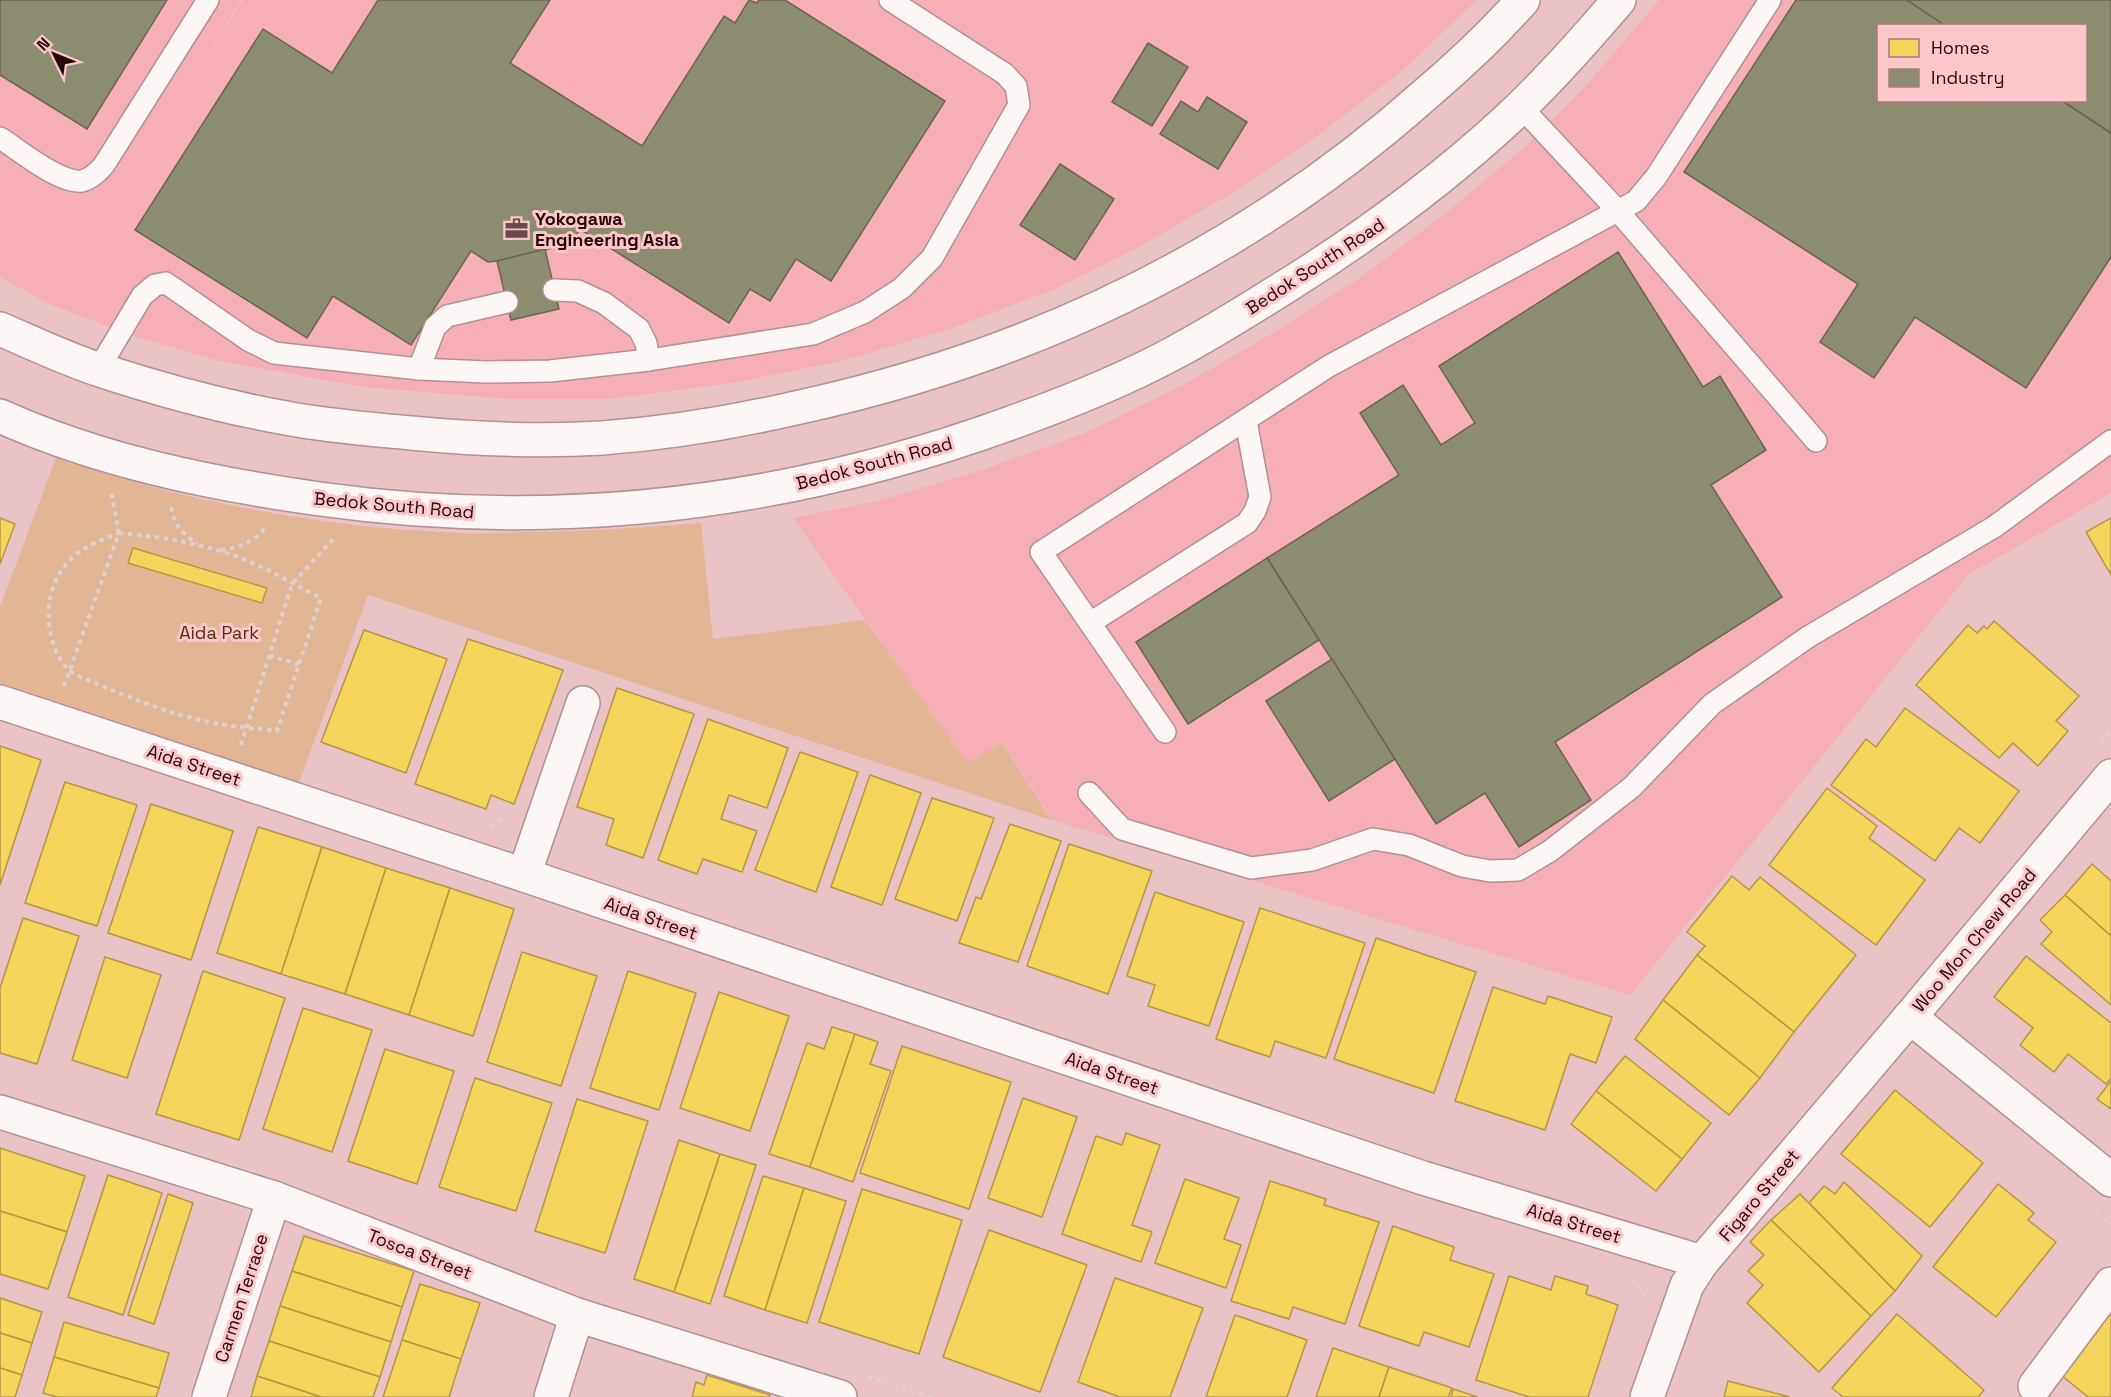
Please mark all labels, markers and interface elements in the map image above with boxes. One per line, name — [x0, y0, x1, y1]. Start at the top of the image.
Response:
north arrow — [24, 24, 84, 84]
legend — [1877, 24, 2087, 102]
text: N — [32, 33, 55, 55]
text: Homes — [1931, 36, 1990, 59]
text: Industry — [1931, 66, 2004, 89]
place label: Yokogawa Engineering Asia — [535, 207, 680, 251]
street label: Bedok South Road — [1241, 213, 1389, 319]
office icon: Yokogawa Engineering Asia — [504, 215, 530, 241]
street label: Bedok South Road — [793, 431, 955, 495]
street label: Bedok South Road — [313, 487, 475, 523]
park label: Aida Park — [179, 621, 259, 644]
street label: Aida Street — [144, 739, 244, 791]
street label: Woo Mon Chew Road — [1907, 863, 2041, 1017]
street label: Aida Street — [601, 891, 701, 945]
street label: Aida Street — [1062, 1046, 1162, 1100]
street label: Figaro Street — [1714, 1144, 1804, 1246]
street label: Aida Street — [1524, 1198, 1624, 1248]
street label: Tosca Street — [364, 1224, 476, 1284]
street label: Carmen Terrace — [209, 1231, 273, 1365]

